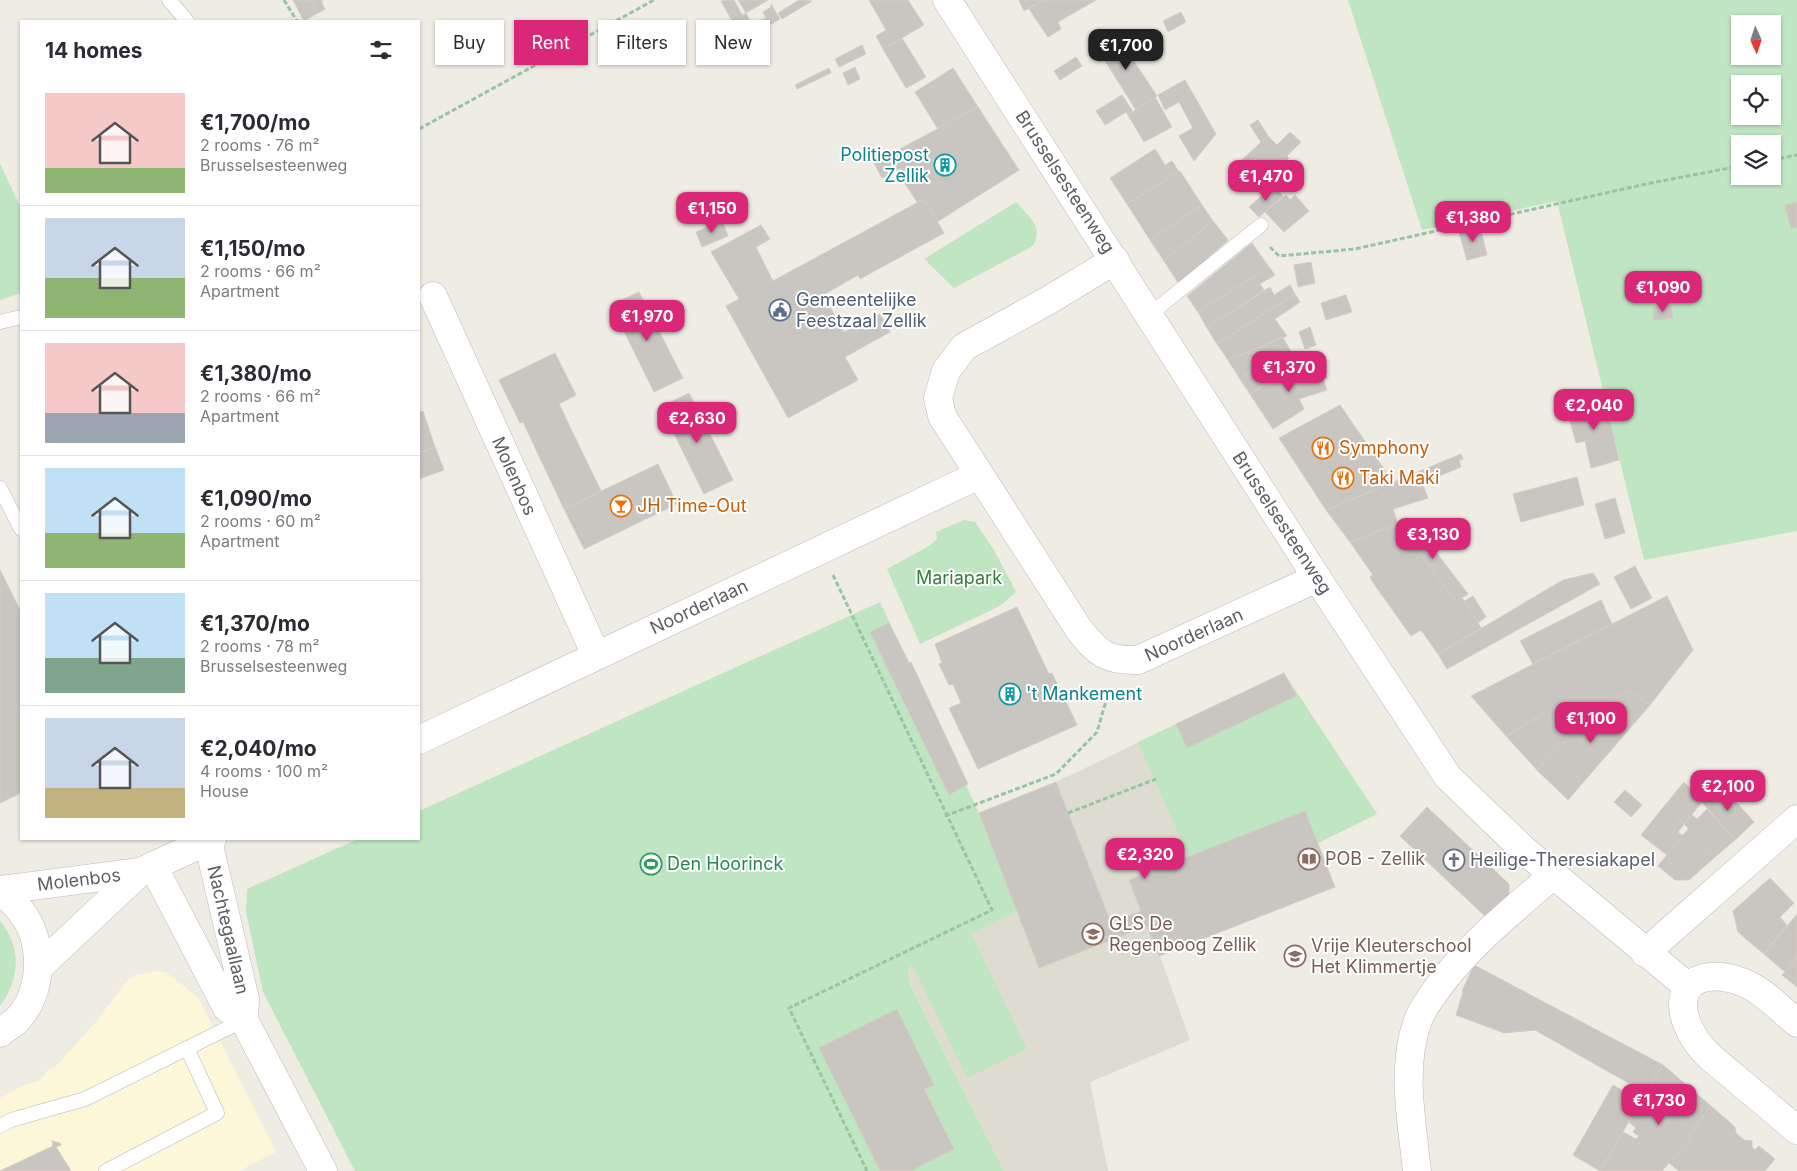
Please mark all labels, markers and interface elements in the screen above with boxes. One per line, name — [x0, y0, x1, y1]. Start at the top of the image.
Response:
north arrow — [1731, 15, 1781, 65]
map controls — [1731, 15, 1781, 185]
chip: Buy — [435, 20, 504, 65]
chip: Rent — [514, 20, 588, 65]
chip: Filters — [598, 20, 686, 65]
chip: New — [696, 20, 770, 65]
pin: €1,700 — [1085, 28, 1167, 71]
text: €1,700 — [1099, 35, 1153, 55]
icon: filters — [367, 36, 395, 64]
text: 14 homes — [45, 38, 143, 63]
button: locate — [1731, 75, 1781, 125]
street label: Brusselsesteenweg — [1011, 106, 1119, 257]
text: €1,700/mo — [200, 110, 310, 135]
icon: home — [85, 113, 145, 173]
text: 2 rooms · 76 m² — [200, 135, 320, 155]
button: layers — [1731, 135, 1781, 185]
place label: Politiepost Zellik — [840, 144, 929, 186]
building icon: Politiepost Zellik — [933, 153, 957, 177]
text: Brusselsesteenweg — [200, 155, 347, 175]
pin: €1,470 — [1225, 160, 1307, 202]
text: €1,470 — [1239, 166, 1293, 186]
pin: €1,150 — [671, 192, 753, 234]
text: €1,150 — [687, 198, 737, 218]
pin: €1,380 — [1432, 200, 1514, 243]
text: €1,380 — [1446, 207, 1500, 227]
text: €1,150/mo — [200, 236, 305, 261]
icon: home — [85, 238, 145, 298]
text: 2 rooms · 66 m² — [200, 261, 321, 281]
pin: €1,090 — [1622, 270, 1704, 313]
text: €1,090 — [1636, 277, 1690, 297]
text: Apartment — [200, 281, 280, 301]
place label: Gemeentelijke Feestzaal Zellik — [796, 289, 927, 331]
public building icon: Gemeentelijke Feestzaal Zellik — [768, 298, 792, 322]
pin: €1,970 — [606, 300, 688, 342]
text: €1,970 — [621, 306, 673, 326]
pin: €1,370 — [1248, 350, 1330, 393]
text: €1,370 — [1263, 357, 1316, 377]
text: €1,380/mo — [200, 361, 312, 386]
icon: home — [85, 363, 145, 423]
text: 2 rooms · 66 m² — [200, 386, 321, 406]
pin: €2,040 — [1553, 388, 1635, 431]
text: €2,040 — [1565, 395, 1623, 415]
pin: €2,630 — [656, 402, 738, 444]
text: Apartment — [200, 406, 280, 426]
text: €2,630 — [668, 408, 726, 428]
street label: Molenbos — [488, 433, 541, 518]
restaurant icon: Symphony — [1311, 436, 1335, 460]
place label: Symphony — [1339, 437, 1429, 458]
street label: Brusselsesteenweg — [1228, 447, 1336, 598]
restaurant icon: Taki Maki — [1331, 466, 1355, 490]
place label: Taki Maki — [1359, 467, 1439, 488]
text: €1,090/mo — [200, 486, 312, 511]
icon: home — [85, 488, 145, 548]
bar icon: JH Time-Out — [609, 494, 633, 518]
place label: JH Time-Out — [637, 495, 747, 516]
text: 2 rooms · 60 m² — [200, 511, 321, 531]
pin: €3,130 — [1392, 518, 1474, 560]
text: €3,130 — [1407, 524, 1459, 544]
text: Apartment — [200, 531, 280, 551]
park label: Mariapark — [916, 567, 1002, 588]
street label: Noorderlaan — [647, 575, 751, 638]
street label: Noorderlaan — [1141, 604, 1246, 666]
text: €1,370/mo — [200, 611, 310, 636]
icon: home — [85, 613, 145, 673]
text: 2 rooms · 78 m² — [200, 636, 320, 656]
text: Brusselsesteenweg — [200, 656, 347, 676]
building icon: 't Mankement — [998, 682, 1022, 706]
place label: 't Mankement — [1026, 683, 1142, 704]
pin: €1,100 — [1550, 702, 1632, 744]
text: €1,100 — [1566, 708, 1616, 728]
text: €2,040/mo — [200, 736, 317, 761]
icon: home — [85, 738, 145, 798]
text: 4 rooms · 100 m² — [200, 761, 328, 781]
pin: €2,100 — [1687, 770, 1769, 812]
text: €2,100 — [1701, 776, 1755, 796]
text: House — [200, 781, 249, 801]
pin: €2,320 — [1104, 838, 1186, 880]
text: €2,320 — [1116, 844, 1174, 864]
library icon: POB - Zellik — [1297, 847, 1321, 871]
place label: POB - Zellik — [1325, 848, 1425, 869]
church icon: Heilige-Theresiakapel — [1442, 848, 1466, 872]
place label: Heilige-Theresiakapel — [1470, 849, 1655, 870]
sports icon: Den Hoorinck — [639, 852, 663, 876]
place label: Den Hoorinck — [667, 853, 783, 874]
street label: Nachtegaallaan — [203, 863, 254, 996]
street label: Molenbos — [36, 864, 122, 895]
place label: GLS De Regenboog Zellik — [1109, 913, 1257, 955]
school or university icon: GLS De Regenboog Zellik — [1081, 922, 1105, 946]
place label: Vrije Kleuterschool Het Klimmertje — [1311, 935, 1472, 977]
school or university icon: Vrije Kleuterschool Het Klimmertje — [1283, 944, 1307, 968]
pin: €1,730 — [1618, 1084, 1700, 1126]
text: €1,730 — [1633, 1090, 1685, 1110]

